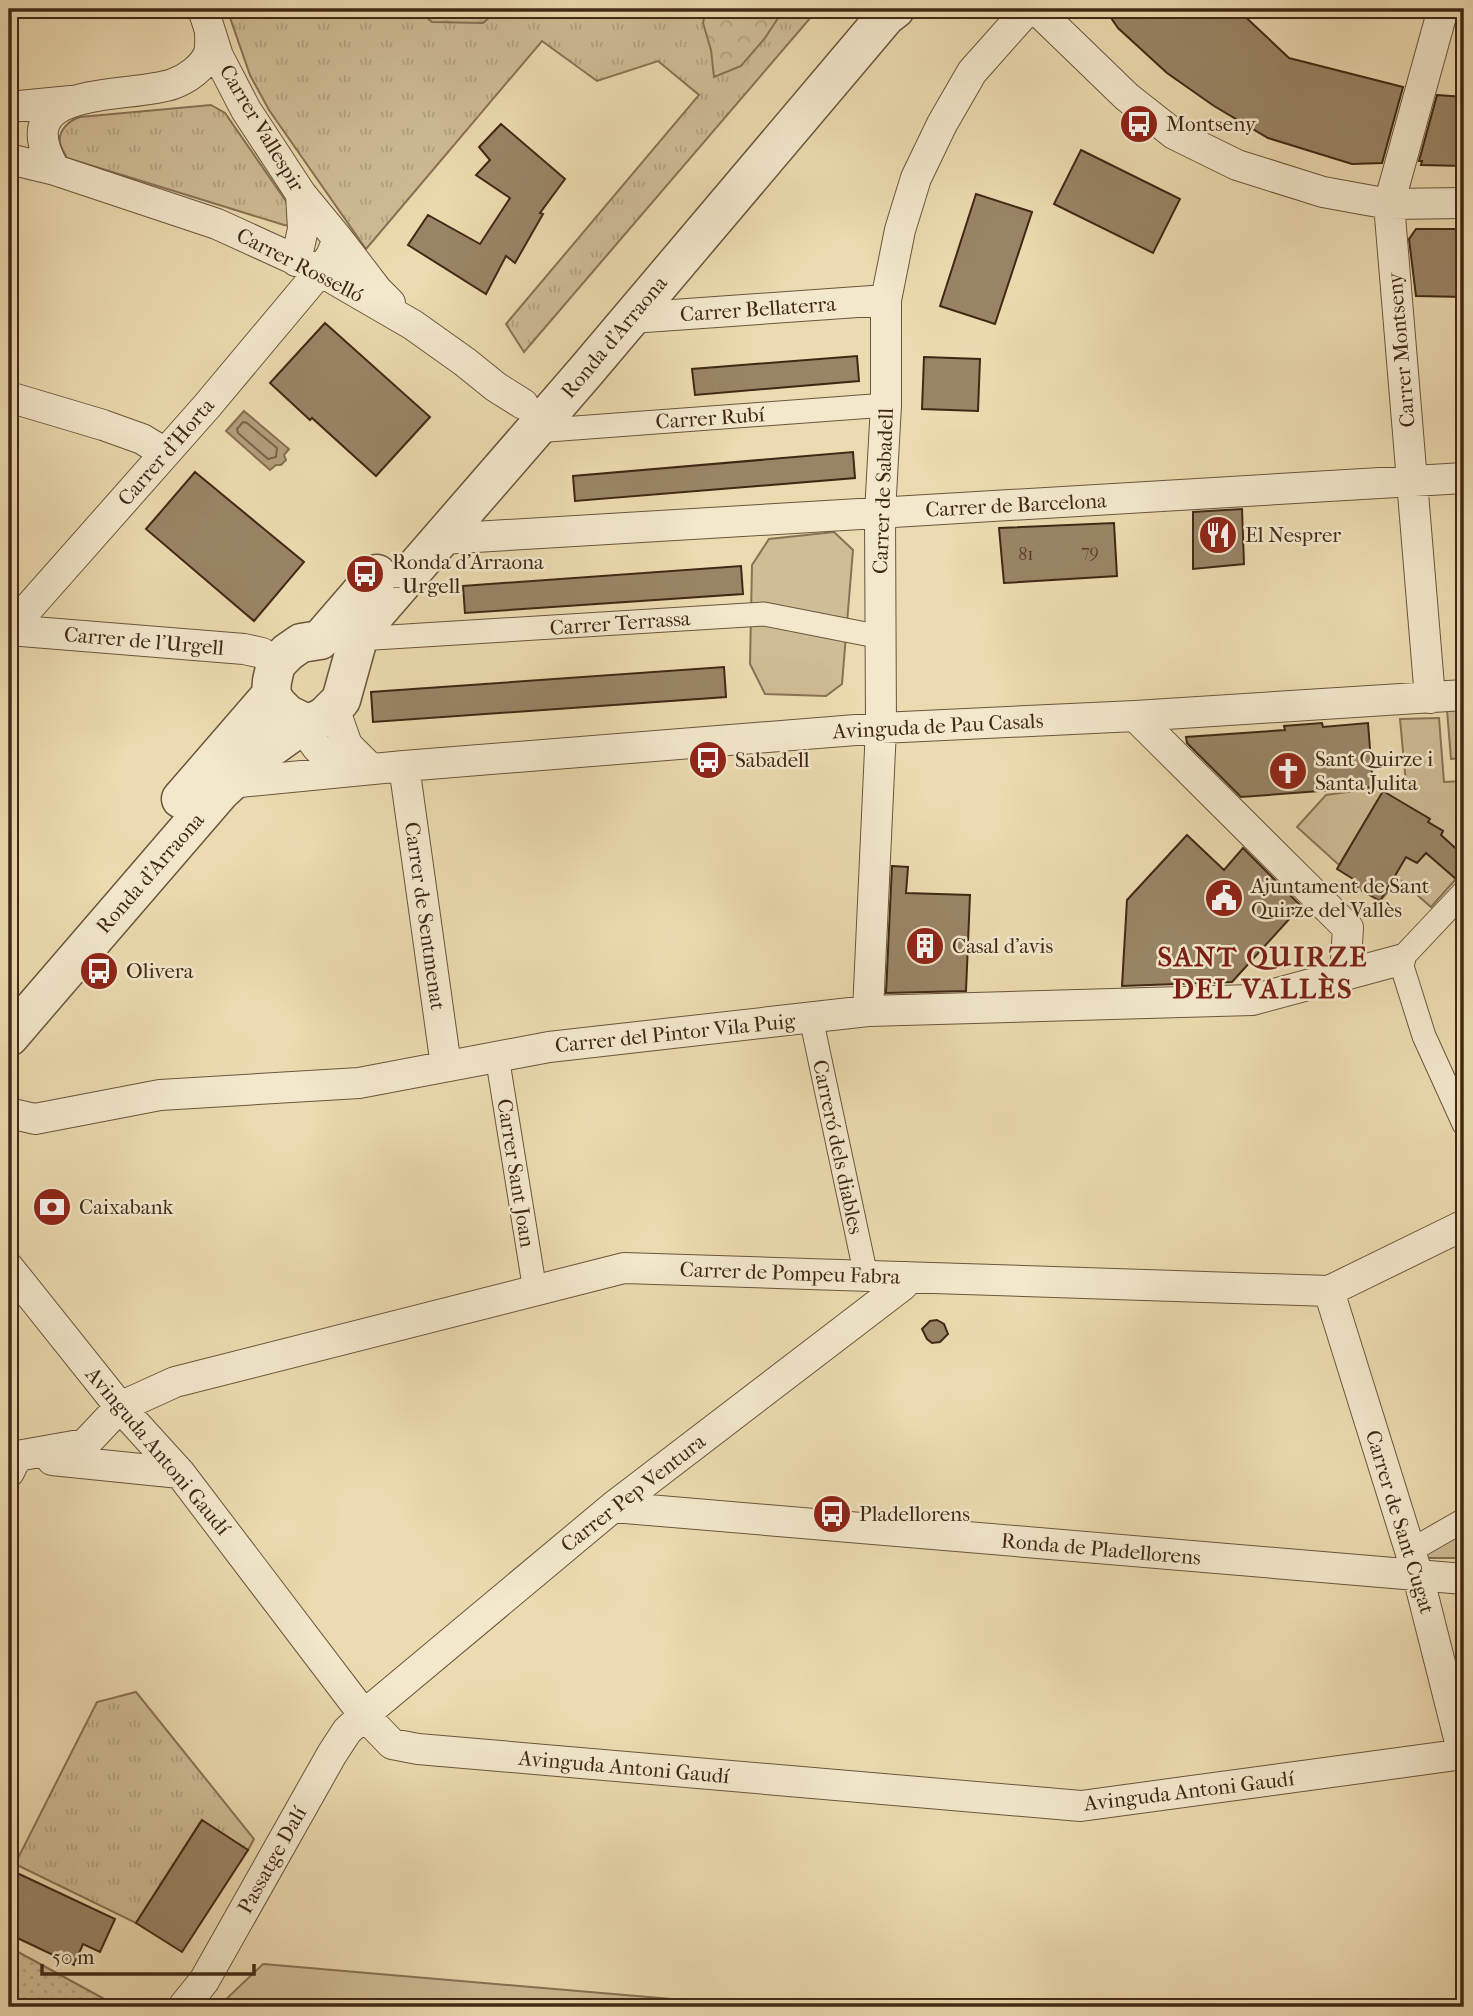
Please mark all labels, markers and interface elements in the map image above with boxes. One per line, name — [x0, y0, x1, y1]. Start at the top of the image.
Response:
street label: Carrer Vallespir — [215, 60, 309, 196]
bus stop icon: Montseny — [1118, 103, 1160, 145]
place label: Montseny — [1166, 112, 1257, 136]
street label: Carrer Rosselló — [233, 223, 367, 307]
street label: Ronda d'Arraona — [556, 271, 672, 403]
street label: Carrer Montseny — [1382, 271, 1420, 428]
street label: Carrer Bellaterra — [679, 292, 837, 326]
street label: Carrer d'Horta — [113, 393, 219, 511]
street label: Carrer Rubí — [655, 402, 766, 434]
street label: Carrer de Sabadell — [868, 407, 898, 575]
street label: Carrer de Barcelona — [925, 488, 1108, 522]
restaurant icon: El Nesprer — [1197, 514, 1239, 556]
place label: El Nesprer — [1245, 523, 1341, 547]
house number: 79 — [1081, 541, 1099, 562]
house number: 81 — [1018, 544, 1034, 565]
place label: Ronda d'Arraona - Urgell — [392, 550, 544, 598]
bus stop icon: Ronda d'Arraona - Urgell — [344, 553, 386, 595]
street label: Carrer Terrassa — [549, 606, 691, 640]
street label: Carrer de l'Urgell — [63, 622, 225, 660]
street label: Avinguda de Pau Casals — [831, 708, 1044, 744]
bus stop icon: Sabadell — [687, 739, 729, 781]
place label: Sant Quirze i Santa Julita — [1315, 747, 1433, 795]
place label: Sabadell — [735, 748, 810, 772]
church icon: Sant Quirze i Santa Julita — [1267, 750, 1309, 792]
street label: Ronda d'Arraona — [91, 808, 209, 938]
street label: Carrer de Sentmenat — [400, 820, 450, 1012]
place label: Ajuntament de Sant Quirze del Vallès — [1250, 874, 1430, 922]
public building icon: Ajuntament de Sant Quirze del Vallès — [1203, 877, 1245, 919]
building icon: Casal d'avis — [904, 925, 946, 967]
place label: Casal d'avis — [952, 934, 1053, 958]
district label: SANT QUIRZE DEL VALLÈS — [1157, 940, 1369, 1005]
bus stop icon: Olivera — [78, 950, 120, 992]
place label: Olivera — [126, 959, 194, 983]
street label: Carrer del Pintor Vila Puig — [554, 1008, 797, 1058]
street label: Carreró dels diables — [808, 1058, 868, 1237]
street label: Carrer Sant Joan — [492, 1097, 540, 1249]
bank icon: Caixabank — [31, 1186, 73, 1228]
place label: Caixabank — [79, 1195, 174, 1219]
street label: Carrer de Pompeu Fabra — [679, 1257, 901, 1289]
street label: Avinguda Antoni Gaudí — [80, 1361, 236, 1540]
street label: Carrer de Sant Cugat — [1361, 1427, 1440, 1617]
street label: Carrer Pep Ventura — [556, 1429, 710, 1557]
bus stop icon: Pladellorens — [811, 1493, 853, 1535]
place label: Pladellorens — [859, 1502, 970, 1526]
street label: Ronda de Pladellorens — [1000, 1528, 1202, 1570]
street label: Avinguda Antoni Gaudí — [517, 1746, 731, 1788]
street label: Avinguda Antoni Gaudí — [1082, 1766, 1296, 1816]
street label: Passatge Dalí — [233, 1802, 312, 1918]
scale bar — [42, 1932, 254, 1976]
text: 50 m — [52, 1945, 95, 1969]

